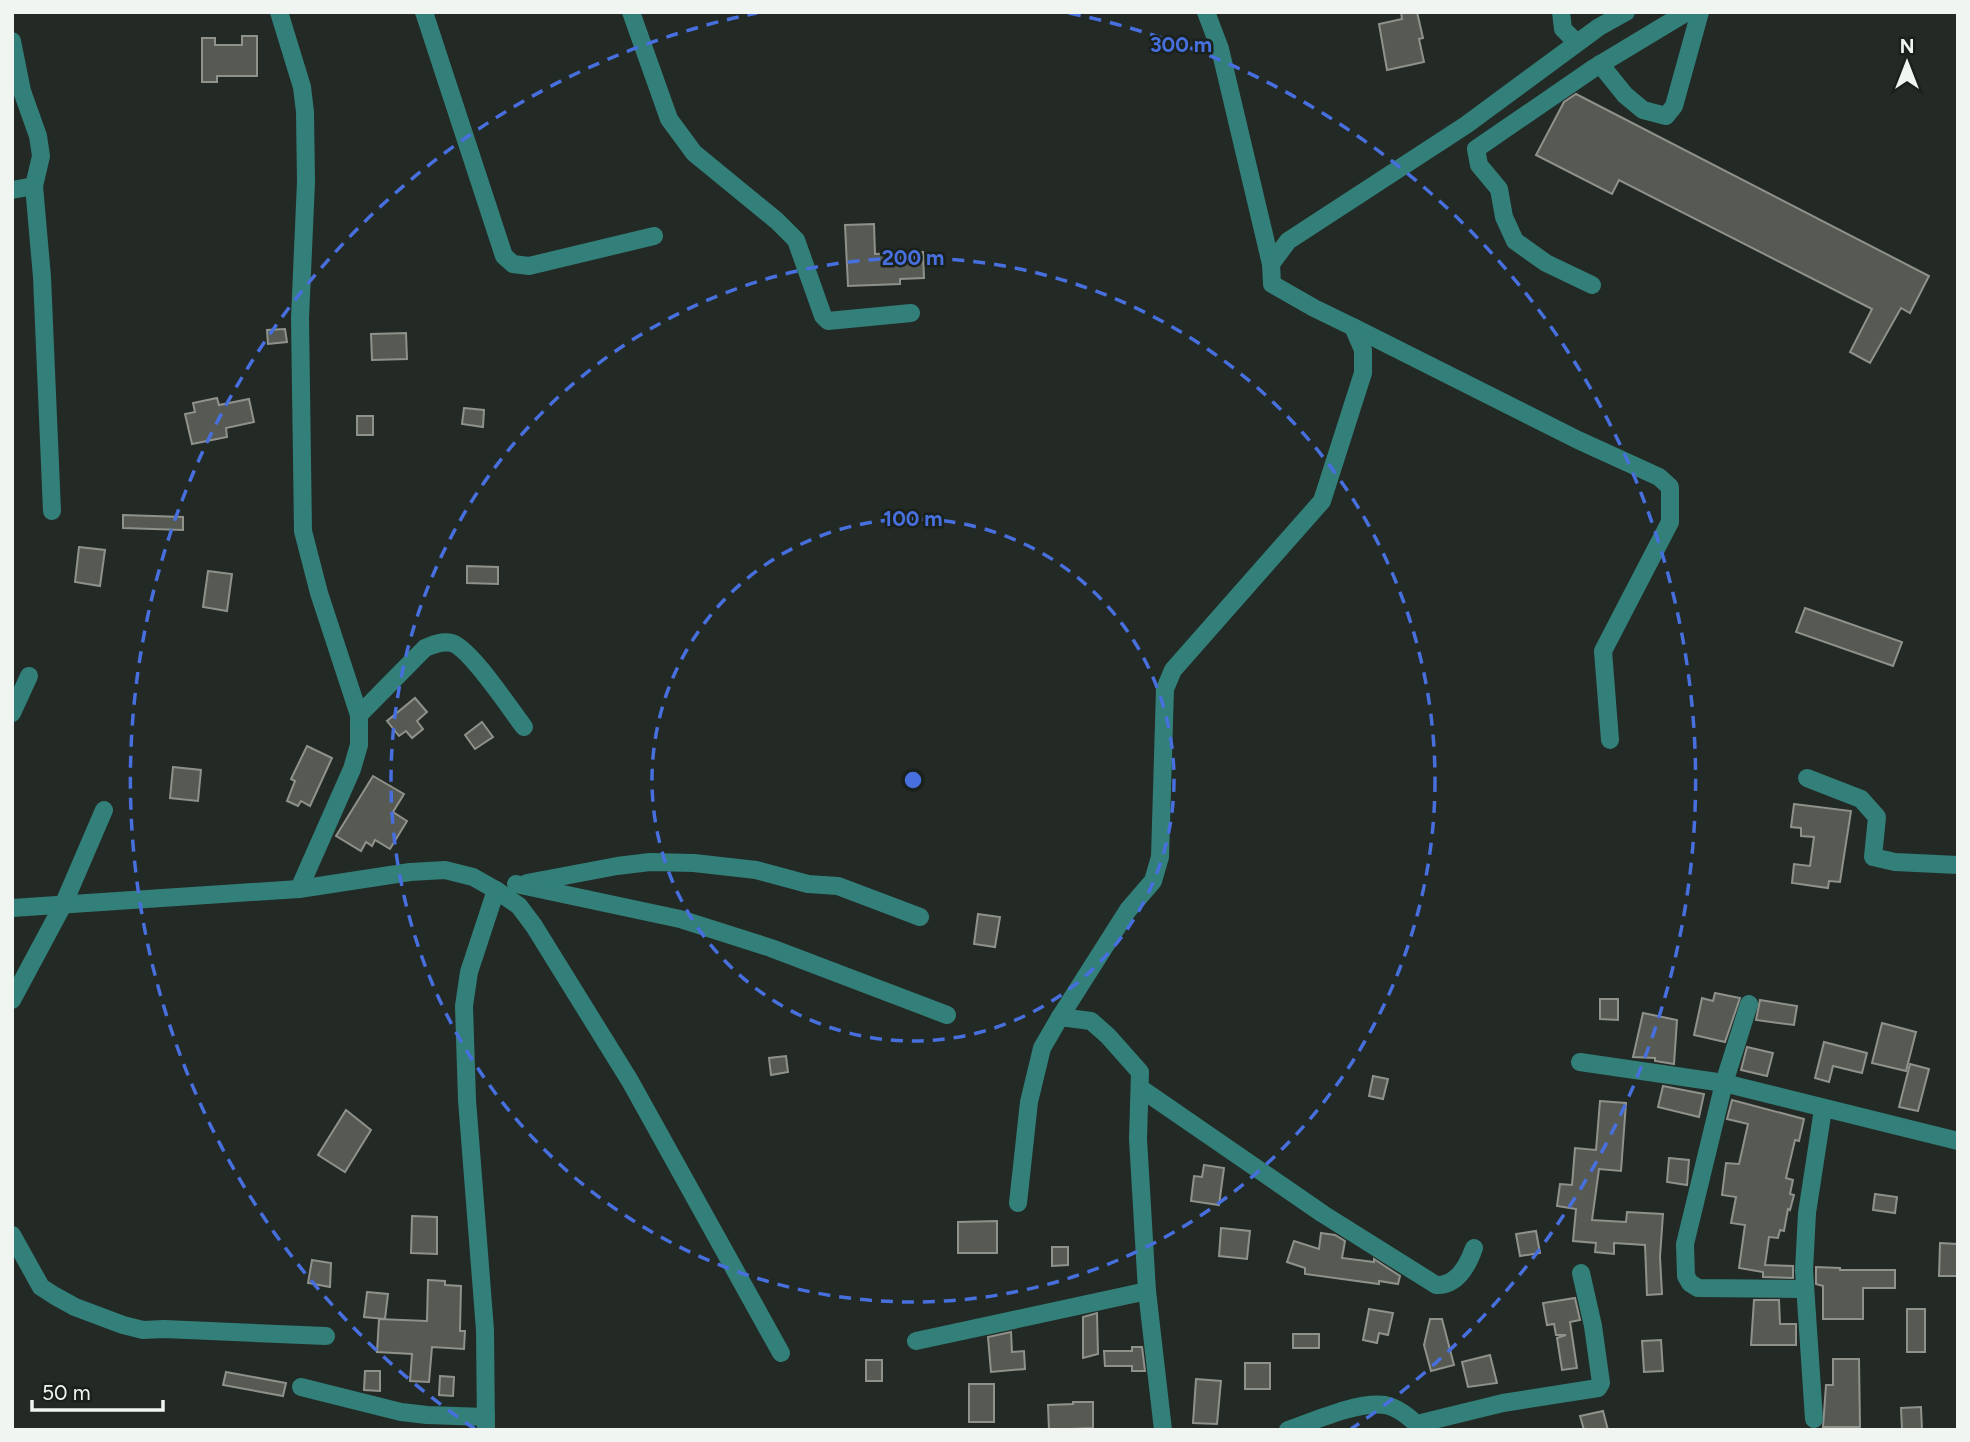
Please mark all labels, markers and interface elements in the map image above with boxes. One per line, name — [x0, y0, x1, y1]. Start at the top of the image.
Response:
north arrow — [1872, 28, 1942, 98]
text: 300 m — [1150, 32, 1212, 57]
text: N — [1900, 35, 1914, 58]
text: 200 m — [882, 245, 944, 270]
text: 100 m — [883, 506, 943, 531]
centre of rings — [901, 768, 925, 792]
scale bar — [32, 1368, 163, 1412]
text: 50 m — [42, 1380, 91, 1405]

